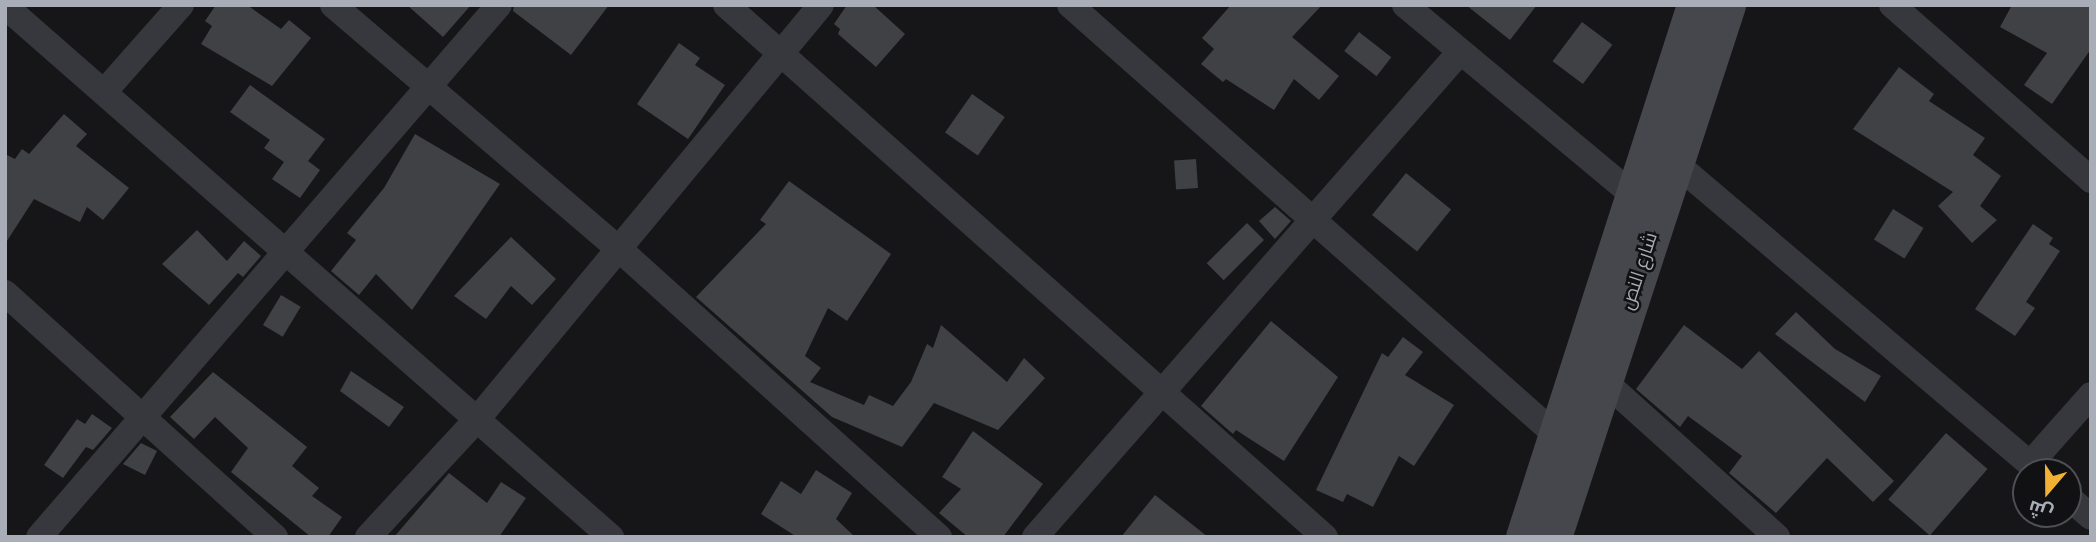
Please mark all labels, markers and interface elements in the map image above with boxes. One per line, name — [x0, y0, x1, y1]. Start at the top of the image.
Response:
street label: شارع النص — [1616, 229, 1662, 313]
north arrow — [2012, 458, 2082, 528]
text: ش — [2025, 496, 2056, 525]

